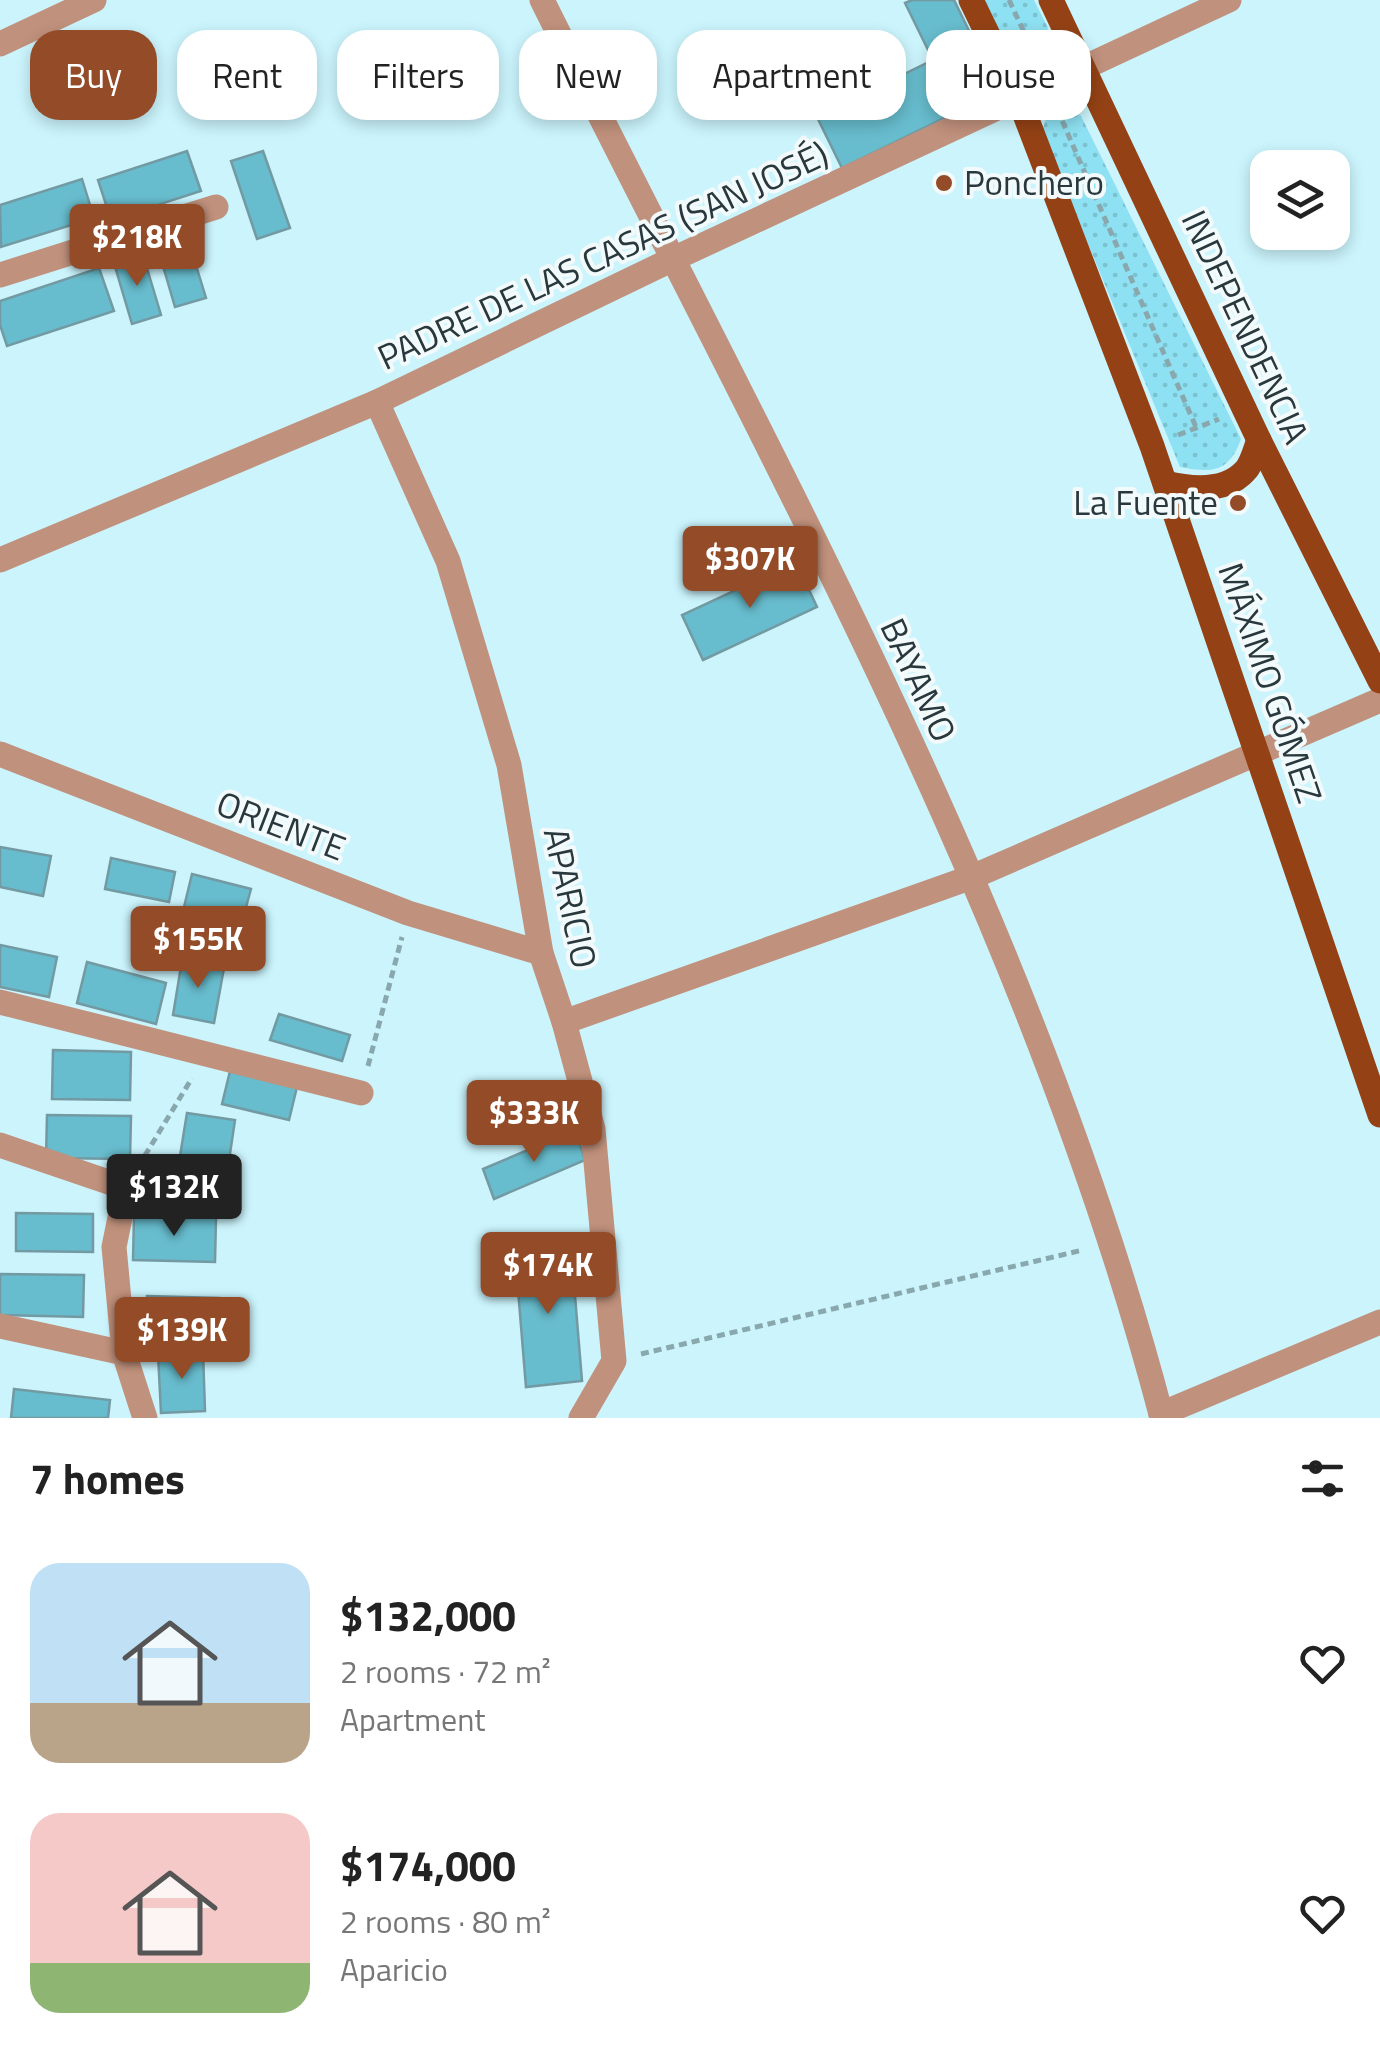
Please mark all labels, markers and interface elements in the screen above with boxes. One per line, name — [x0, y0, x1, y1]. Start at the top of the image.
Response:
chip: Buy — [30, 30, 157, 120]
chip: Rent — [177, 30, 317, 120]
chip: Filters — [337, 30, 499, 120]
chip: New — [519, 30, 657, 120]
chip: Apartment — [677, 30, 906, 120]
chip: House — [926, 30, 1091, 120]
street label: PADRE DE LAS CASAS (SAN JOSÉ) — [368, 127, 837, 383]
map controls — [1250, 150, 1350, 250]
button: layers — [1250, 150, 1350, 250]
place label: Ponchero — [964, 155, 1104, 209]
marker: Ponchero — [933, 172, 955, 194]
street label: INDEPENDENCIA — [1168, 201, 1324, 452]
pin: $218K — [67, 204, 207, 289]
text: $218K — [92, 212, 182, 260]
place label: La Fuente — [1073, 475, 1218, 529]
marker: La Fuente — [1227, 492, 1249, 514]
pin: $307K — [680, 526, 820, 611]
text: $307K — [705, 534, 795, 582]
street label: MÁXIMO GÓMEZ — [1205, 555, 1337, 810]
street label: BAYAMO — [867, 609, 971, 750]
street label: ORIENTE — [209, 776, 354, 874]
street label: APARICIO — [530, 823, 612, 973]
pin: $155K — [128, 906, 268, 991]
text: $155K — [153, 914, 243, 962]
pin: $333K — [464, 1080, 604, 1165]
text: $333K — [489, 1088, 579, 1136]
pin: $132K — [104, 1154, 244, 1239]
text: $132K — [129, 1162, 219, 1210]
pin: $174K — [478, 1232, 618, 1317]
text: $174K — [503, 1240, 593, 1288]
pin: $139K — [112, 1297, 252, 1382]
text: $139K — [137, 1305, 227, 1353]
text: 7 homes — [30, 1446, 185, 1510]
icon: filters — [1295, 1451, 1350, 1506]
text: $132,000 — [340, 1583, 516, 1647]
icon: home — [110, 1603, 230, 1723]
icon: heart — [1295, 1636, 1350, 1691]
text: 2 rooms · 72 m² — [340, 1647, 551, 1695]
text: Apartment — [340, 1695, 486, 1743]
text: $174,000 — [340, 1833, 516, 1897]
icon: home — [110, 1853, 230, 1973]
icon: heart — [1295, 1886, 1350, 1941]
text: 2 rooms · 80 m² — [340, 1897, 551, 1945]
text: Aparicio — [340, 1945, 448, 1993]

